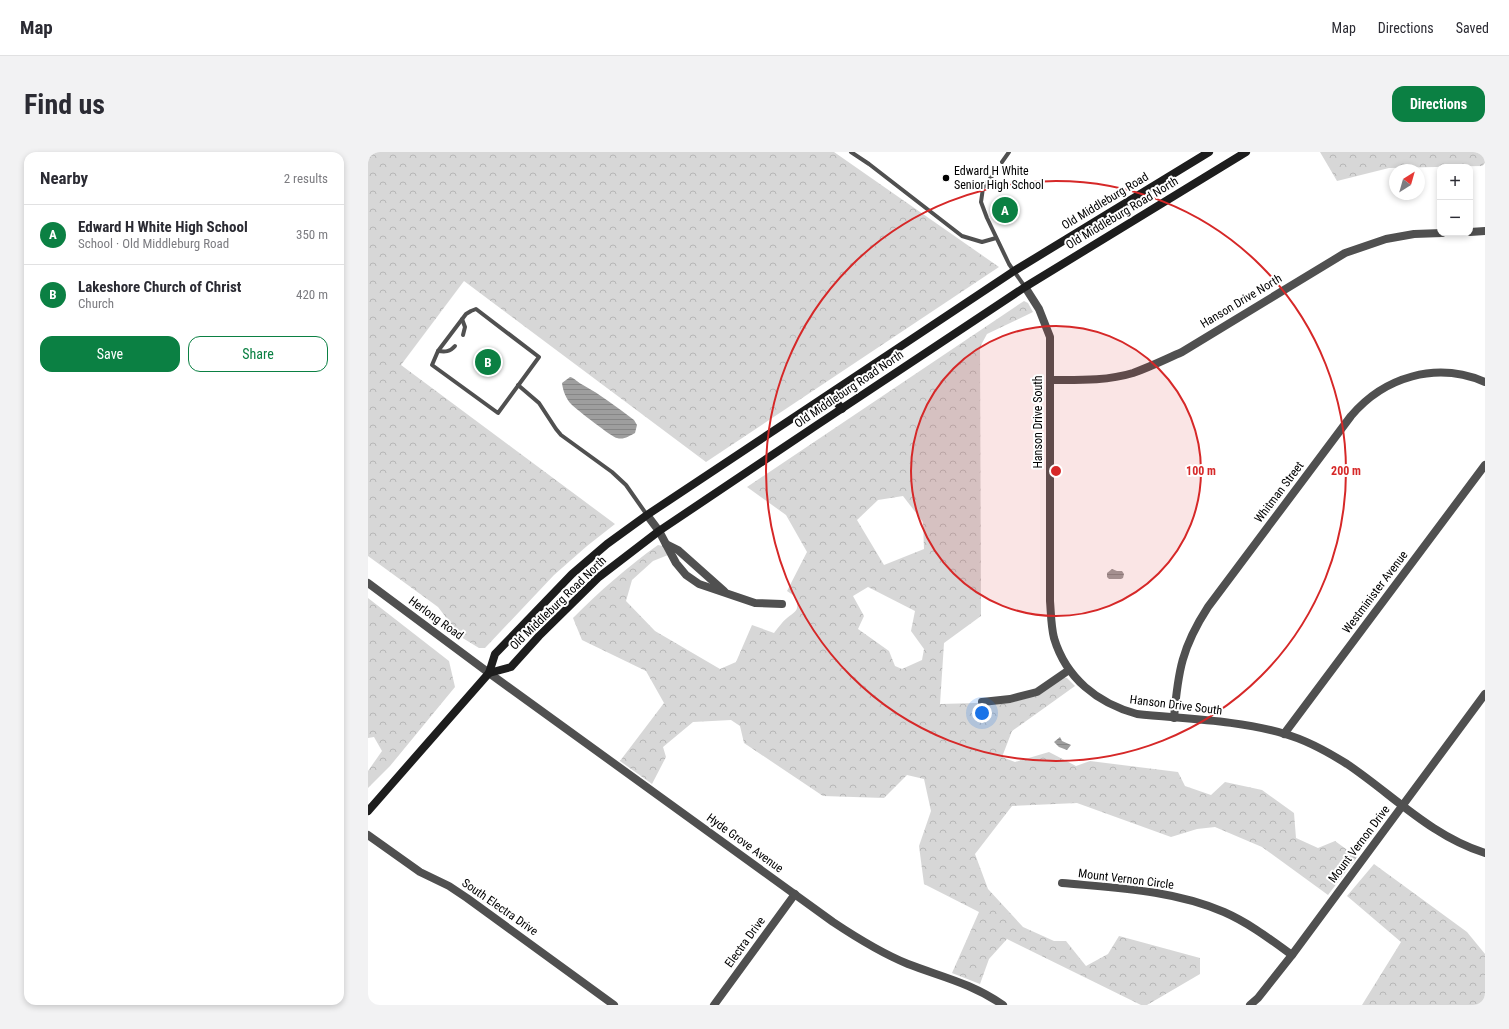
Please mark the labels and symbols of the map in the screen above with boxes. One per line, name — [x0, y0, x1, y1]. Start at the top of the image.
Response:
place label: Edward H White Senior High School — [954, 164, 1044, 192]
north arrow — [1389, 164, 1425, 200]
street label: Old Middleburg Road — [1059, 170, 1151, 232]
marker: Edward H White Senior High School — [941, 173, 951, 183]
street label: Old Middleburg Road North — [1063, 174, 1181, 252]
pin: A — [992, 195, 1018, 225]
street label: Hanson Drive North — [1198, 271, 1284, 331]
pin: B — [475, 347, 501, 377]
street label: Old Middleburg Road North — [792, 347, 906, 431]
street label: Hanson Drive South — [1031, 375, 1045, 469]
street label: Whitman Street — [1252, 458, 1307, 525]
centre of rings — [1049, 464, 1063, 478]
text: 100 m — [1186, 464, 1216, 478]
text: 200 m — [1331, 464, 1361, 478]
street label: Westminister Avenue — [1339, 548, 1411, 636]
street label: Old Middleburg Road North — [507, 553, 609, 653]
street label: Herlong Road — [406, 594, 466, 643]
street label: Hanson Drive South — [1129, 692, 1223, 718]
your location — [972, 703, 992, 723]
street label: Mount Vernon Drive — [1325, 802, 1393, 885]
street label: Hyde Grove Avenue — [704, 811, 786, 876]
street label: Mount Vernon Circle — [1077, 866, 1175, 892]
street label: South Electra Drive — [459, 876, 541, 939]
street label: Electra Drive — [722, 914, 768, 970]

